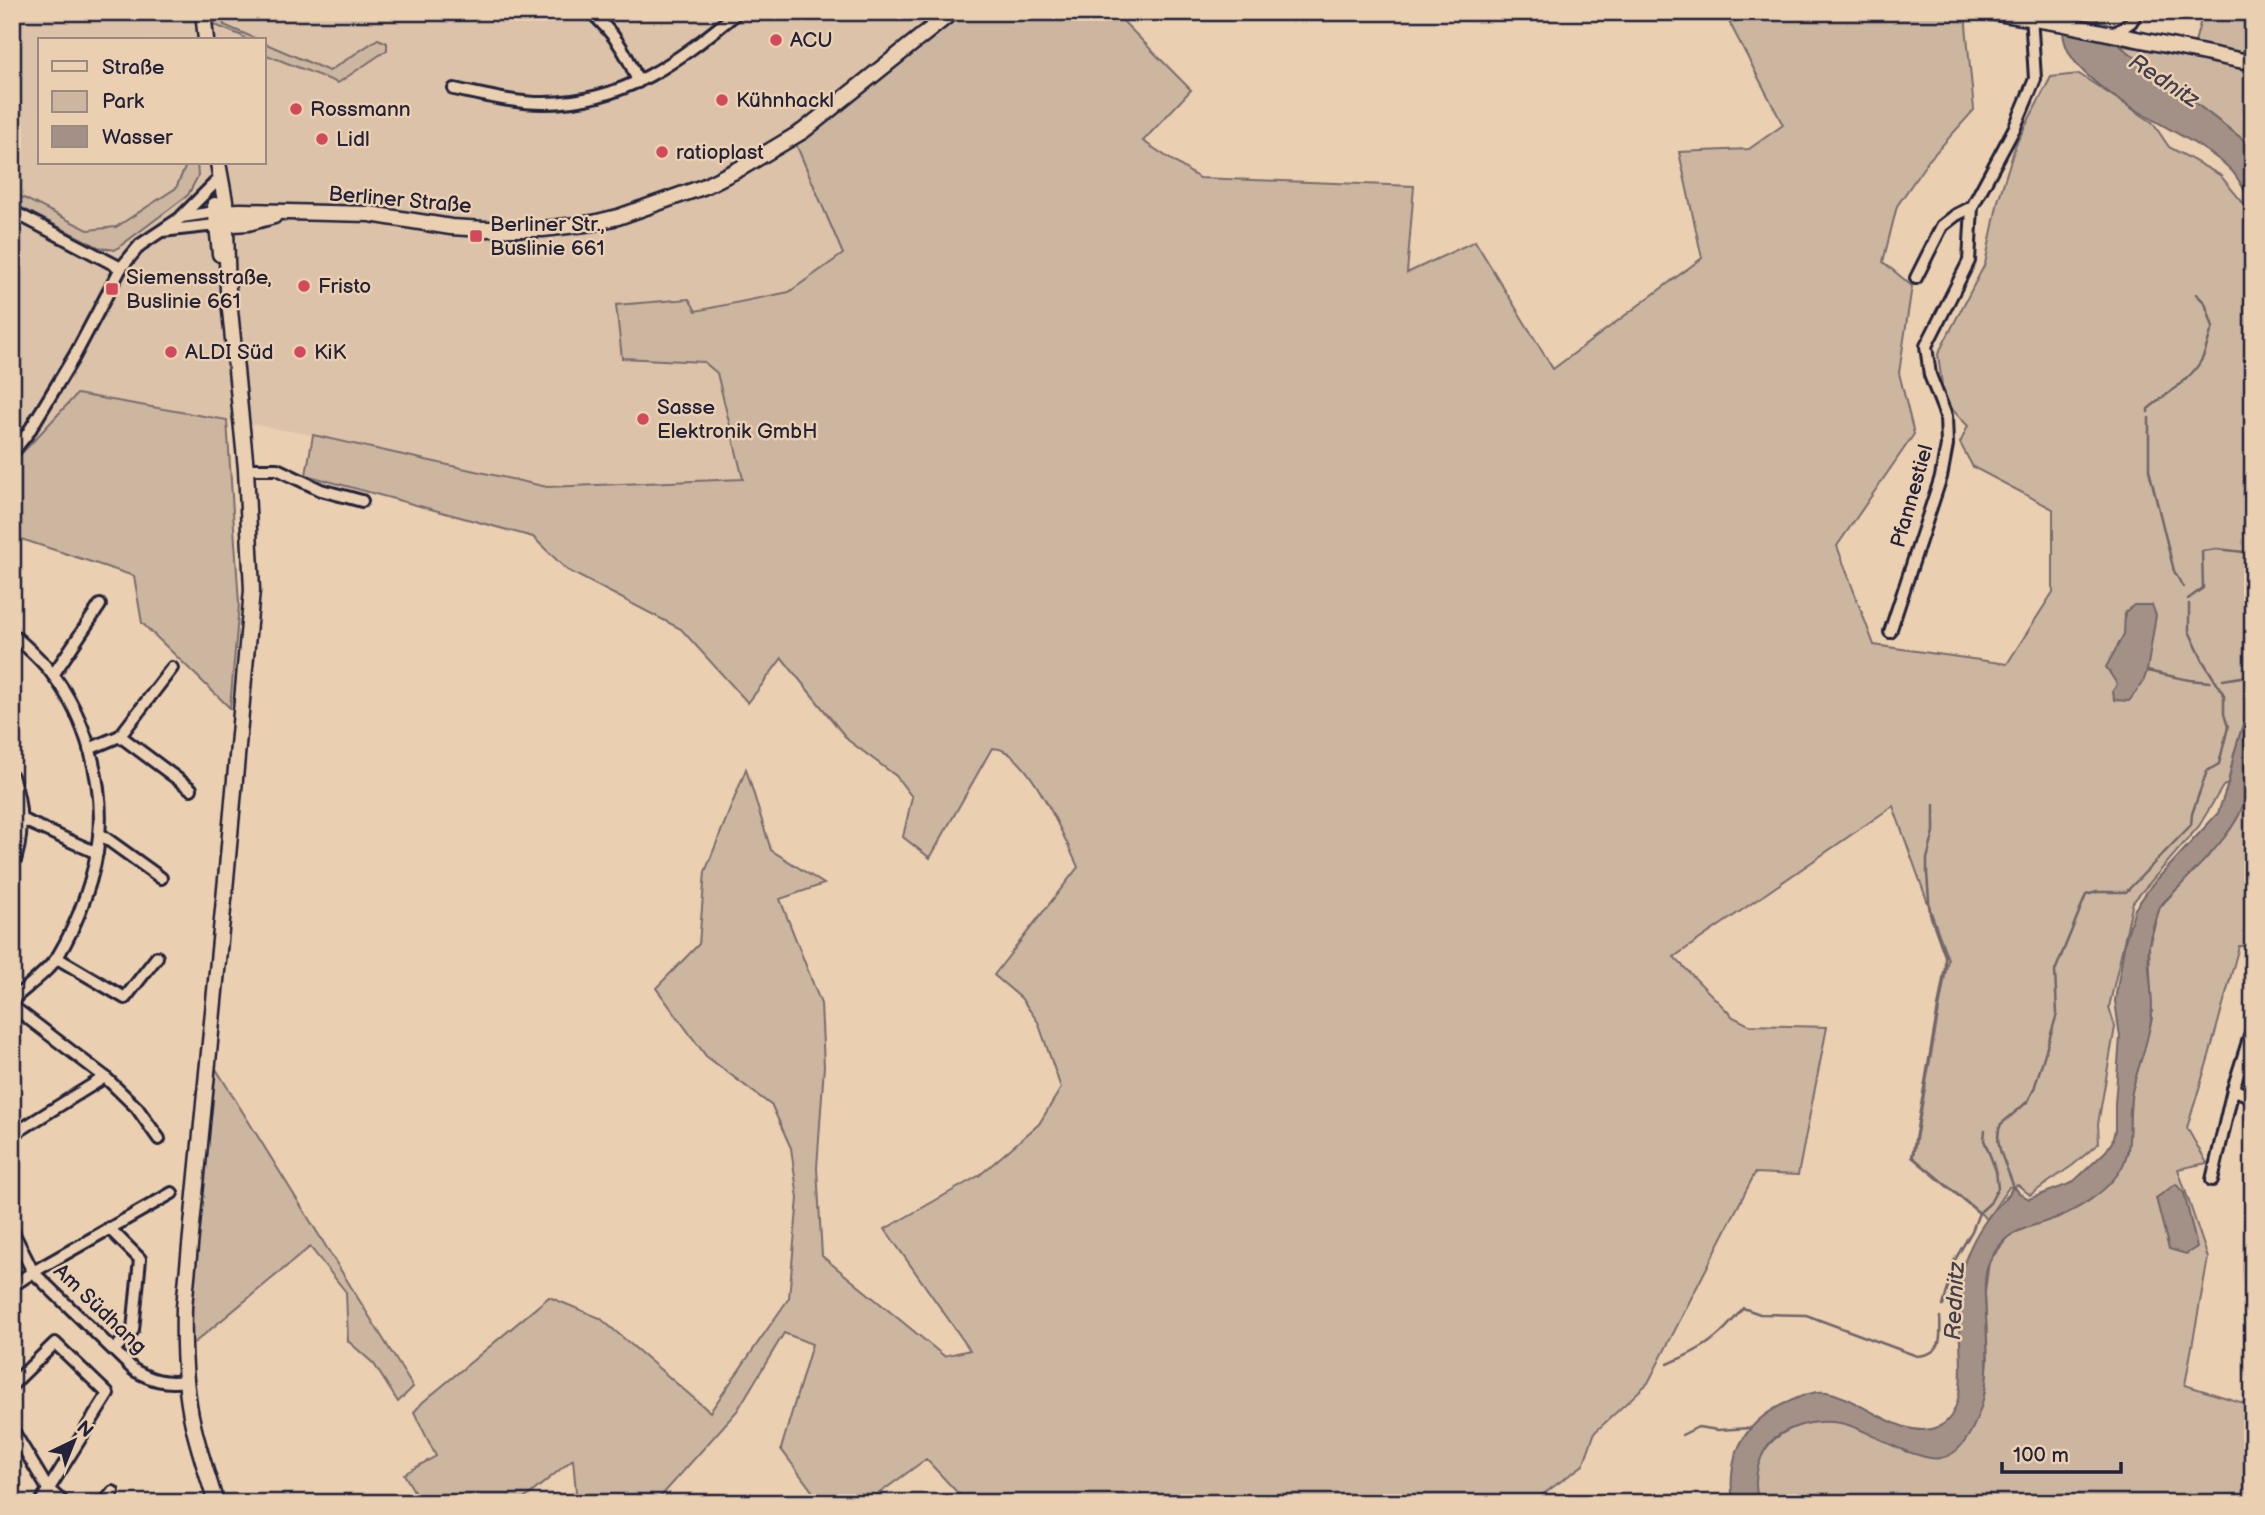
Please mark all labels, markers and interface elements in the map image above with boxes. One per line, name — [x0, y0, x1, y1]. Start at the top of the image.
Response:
place label: ACU — [790, 28, 833, 53]
marker: ACU — [768, 32, 784, 48]
legend — [38, 38, 266, 164]
water label: Rednitz — [2123, 48, 2205, 114]
text: Straße — [102, 55, 164, 80]
place label: Kühnhackl — [736, 88, 834, 113]
text: Park — [102, 89, 145, 114]
marker: Kühnhackl — [714, 92, 730, 108]
place label: Rossmann — [310, 97, 411, 122]
marker: Rossmann — [288, 101, 304, 117]
text: Wasser — [102, 125, 173, 150]
place label: Lidl — [336, 127, 370, 152]
marker: Lidl — [314, 131, 330, 147]
place label: ratioplast — [676, 140, 764, 165]
marker: ratioplast — [654, 144, 670, 160]
street label: Berliner Straße — [327, 181, 473, 219]
place label: Berliner Str., Buslinie 661 — [490, 212, 605, 261]
marker: Berliner Str., Buslinie 661 — [468, 228, 484, 244]
place label: Siemensstraße, Buslinie 661 — [126, 265, 272, 314]
place label: Fristo — [318, 274, 371, 299]
marker: Fristo — [296, 278, 312, 294]
marker: Siemensstraße, Buslinie 661 — [104, 281, 120, 297]
place label: ALDI Süd — [185, 340, 274, 365]
place label: KiK — [314, 340, 346, 365]
marker: ALDI Süd — [163, 344, 179, 360]
marker: KiK — [292, 344, 308, 360]
place label: Sasse Elektronik GmbH — [657, 395, 817, 444]
marker: Sasse Elektronik GmbH — [635, 411, 651, 427]
street label: Pfannestiel — [1885, 442, 1939, 550]
street label: Am Südhang — [48, 1259, 152, 1359]
water label: Rednitz — [1939, 1261, 1971, 1341]
north arrow — [38, 1406, 108, 1476]
text: N — [72, 1416, 98, 1443]
scale bar — [2002, 1431, 2122, 1475]
text: 100 m — [2013, 1443, 2069, 1468]

